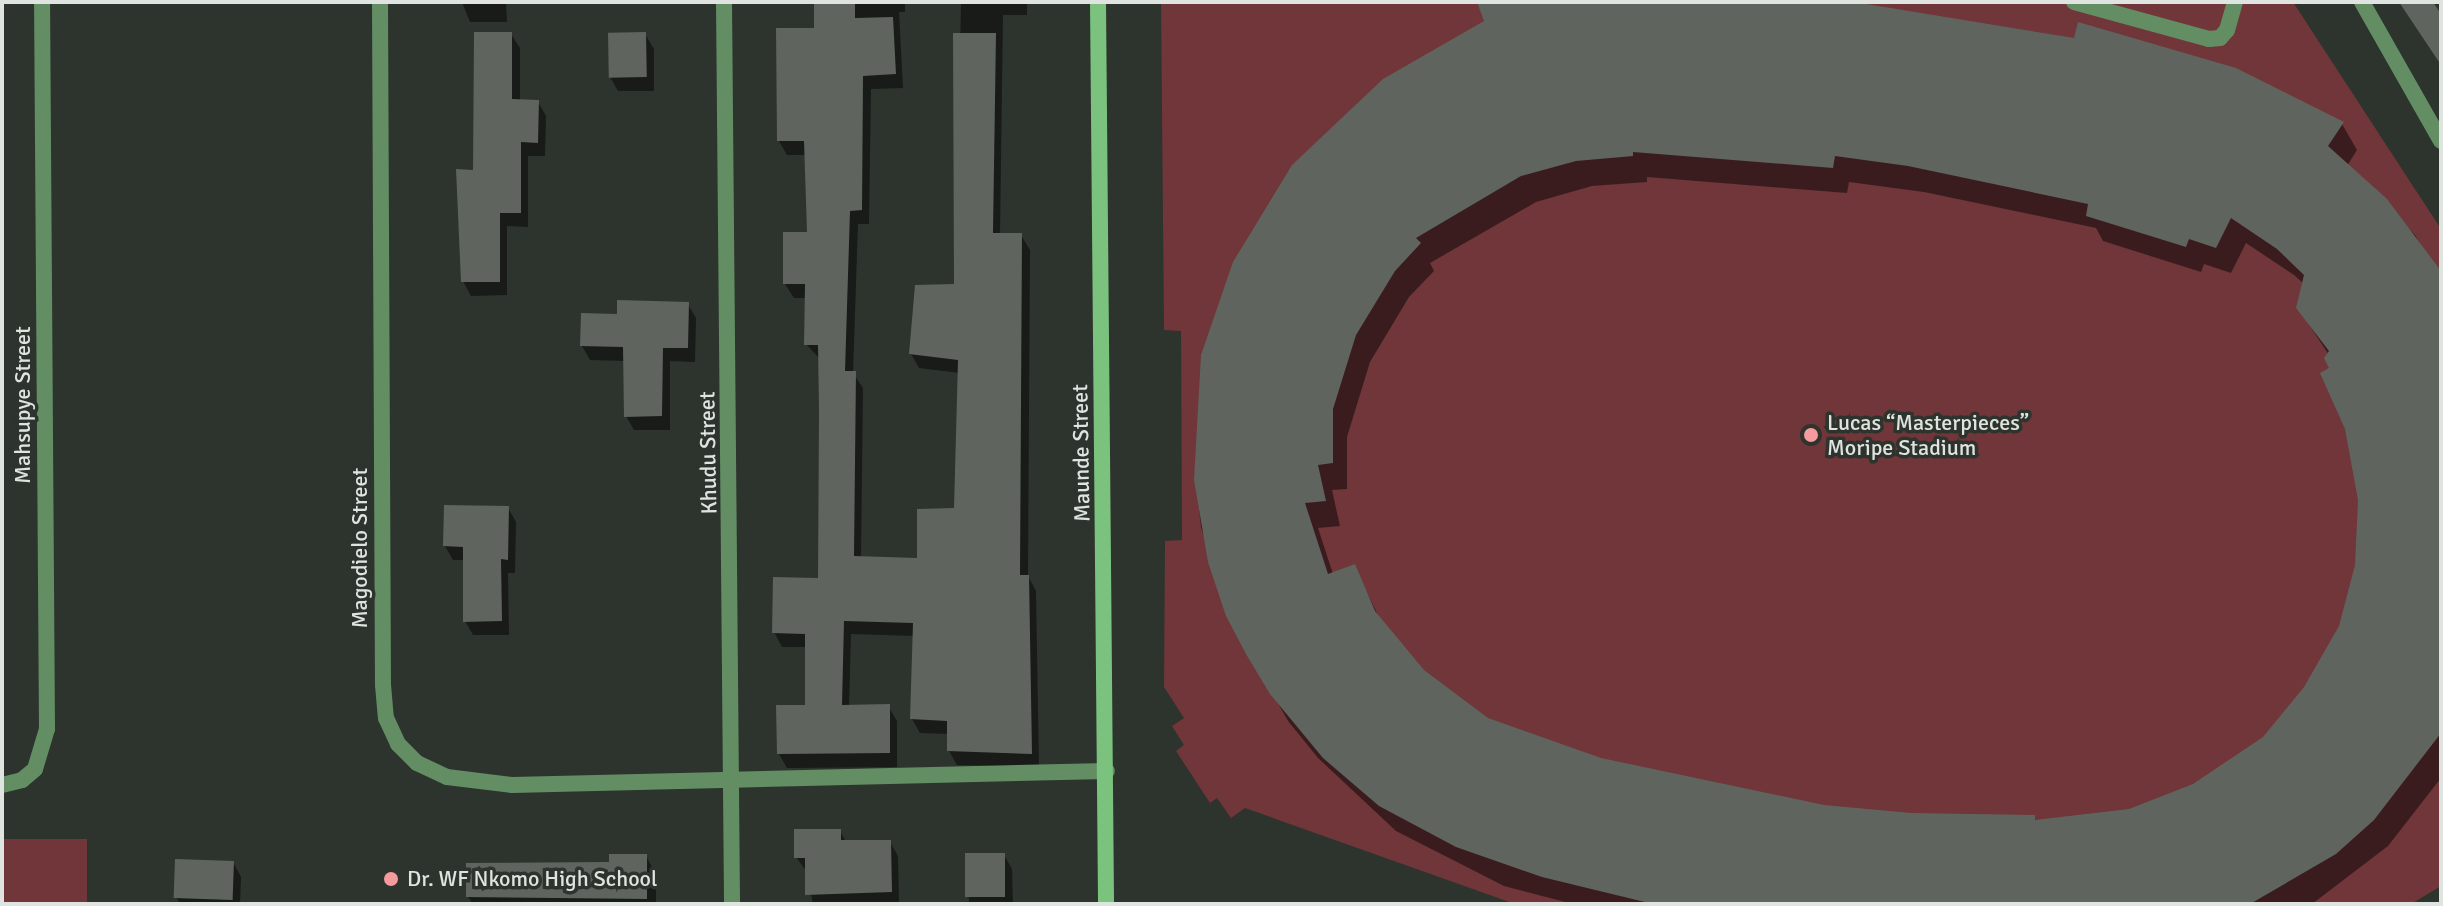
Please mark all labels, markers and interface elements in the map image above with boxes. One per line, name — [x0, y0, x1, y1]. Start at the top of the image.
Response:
street label: Mahsupye Street — [10, 326, 36, 484]
street label: Maunde Street — [1067, 384, 1095, 522]
street label: Khudu Street — [694, 391, 722, 515]
place label: Lucas “Masterpieces” Moripe Stadium — [1827, 409, 2029, 460]
marker: Lucas “Masterpieces” Moripe Stadium — [1802, 426, 1820, 444]
street label: Magodielo Street — [347, 468, 373, 628]
place label: Dr. WF Nkomo High School — [407, 866, 657, 892]
marker: Dr. WF Nkomo High School — [382, 870, 400, 888]

